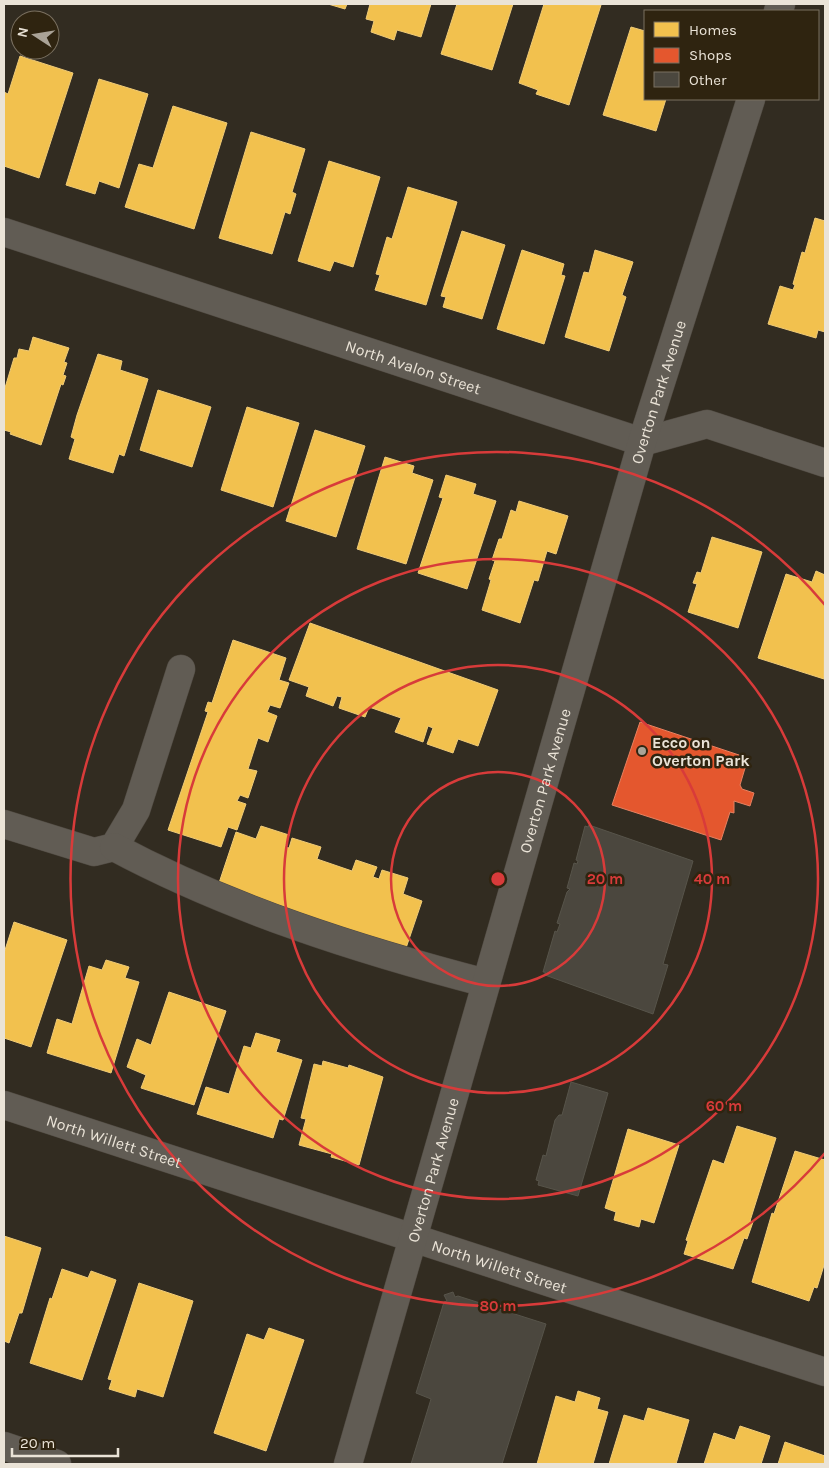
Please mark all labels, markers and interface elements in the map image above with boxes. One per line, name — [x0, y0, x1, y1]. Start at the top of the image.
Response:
north arrow — [10, 10, 60, 60]
legend — [644, 10, 819, 100]
text: Homes — [689, 21, 737, 39]
text: N — [13, 26, 32, 39]
text: Shops — [689, 46, 732, 64]
text: Other — [689, 71, 727, 89]
street label: Overton Park Avenue — [627, 318, 690, 466]
street label: North Avalon Street — [343, 336, 483, 398]
street label: Overton Park Avenue — [515, 706, 575, 855]
place label: Ecco on Overton Park — [652, 733, 750, 770]
marker: Ecco on Overton Park — [636, 745, 648, 757]
centre of rings — [489, 870, 507, 888]
text: 20 m — [587, 870, 623, 888]
text: 40 m — [694, 870, 730, 888]
street label: Overton Park Avenue — [403, 1096, 463, 1245]
text: 60 m — [706, 1097, 742, 1115]
street label: North Willett Street — [44, 1110, 184, 1172]
street label: North Willett Street — [429, 1236, 569, 1297]
text: 80 m — [479, 1297, 517, 1315]
scale bar — [12, 1426, 119, 1458]
text: 20 m — [20, 1434, 55, 1452]

